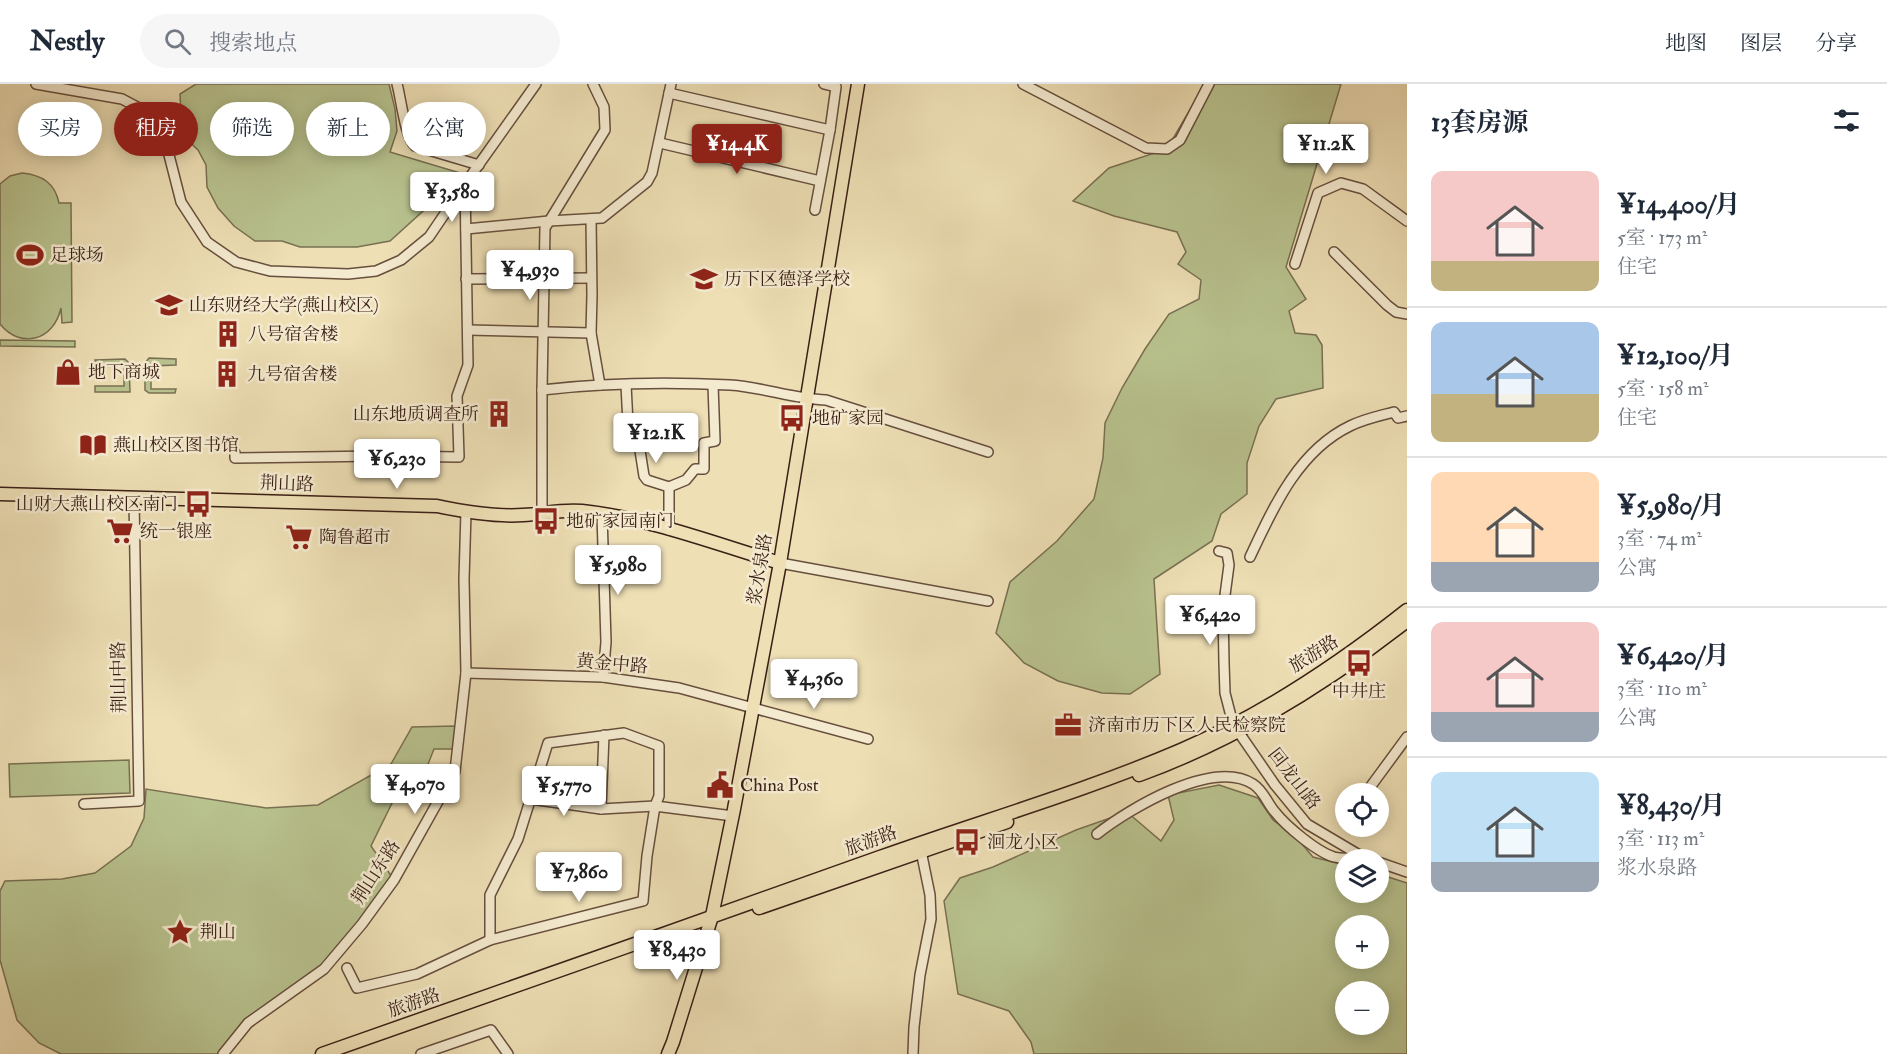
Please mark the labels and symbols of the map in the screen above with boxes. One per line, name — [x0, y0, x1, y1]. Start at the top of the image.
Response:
pin: ¥14.4K — [688, 124, 786, 175]
pin: ¥11.2K — [1277, 124, 1375, 175]
pin: ¥3,580 — [403, 172, 501, 223]
sports icon: 足球场 — [15, 240, 45, 270]
place label: 足球场 — [50, 244, 104, 267]
pin: ¥4,930 — [481, 250, 579, 301]
school or university icon: 历下区德泽学校 — [689, 264, 719, 294]
place label: 历下区德泽学校 — [724, 268, 850, 291]
school or university icon: 山东财经大学(燕山校区) — [154, 290, 184, 320]
place label: 山东财经大学(燕山校区) — [189, 294, 379, 317]
building icon: 八号宿舍楼 — [213, 319, 243, 349]
place label: 八号宿舍楼 — [248, 323, 338, 346]
shop icon: 地下商城 — [53, 357, 83, 387]
building icon: 九号宿舍楼 — [212, 359, 242, 389]
place label: 地下商城 — [88, 361, 160, 384]
place label: 九号宿舍楼 — [247, 363, 337, 386]
building icon: 山东地质调查所 — [484, 399, 514, 429]
place label: 山东地质调查所 — [353, 403, 479, 426]
bus stop icon: 地矿家园 — [777, 403, 807, 433]
place label: 地矿家园 — [812, 407, 884, 430]
pin: ¥12.1K — [607, 413, 705, 464]
library icon: 燕山校区图书馆 — [78, 430, 108, 460]
place label: 燕山校区图书馆 — [113, 434, 239, 457]
pin: ¥6,230 — [348, 439, 446, 490]
street label: 荆山路 — [260, 472, 314, 496]
bus stop icon: 山财大燕山校区南门 — [183, 489, 213, 519]
place label: 山财大燕山校区南门 — [16, 493, 178, 516]
bus stop icon: 地矿家园南门 — [531, 506, 561, 536]
place label: 地矿家园南门 — [566, 510, 674, 533]
supermarket icon: 统一银座 — [105, 516, 135, 546]
place label: 统一银座 — [140, 520, 212, 543]
supermarket icon: 陶鲁超市 — [284, 522, 314, 552]
place label: 陶鲁超市 — [319, 526, 391, 549]
street label: 浆水泉路 — [742, 532, 778, 606]
pin: ¥5,980 — [569, 545, 667, 596]
pin: ¥6,420 — [1161, 595, 1259, 646]
street label: 旅游路 — [1285, 630, 1343, 678]
street label: 荆山中路 — [107, 641, 131, 713]
bus stop icon: 中井庄 — [1344, 648, 1374, 678]
street label: 黄金中路 — [575, 649, 649, 679]
pin: ¥4,360 — [765, 659, 863, 710]
place label: 中井庄 — [1332, 680, 1386, 703]
office icon: 济南市历下区人民检察院 — [1053, 710, 1083, 740]
place label: 济南市历下区人民检察院 — [1088, 714, 1286, 737]
street label: 回龙山路 — [1263, 744, 1325, 814]
pin: ¥4,070 — [366, 764, 464, 815]
pin: ¥5,770 — [515, 766, 613, 817]
public building icon: China Post — [705, 770, 735, 800]
place label: China Post — [740, 774, 819, 797]
street label: 旅游路 — [842, 821, 900, 861]
bus stop icon: 洄龙小区 — [952, 827, 982, 857]
place label: 洄龙小区 — [987, 831, 1059, 854]
street label: 荆山东路 — [347, 836, 405, 908]
pin: ¥7,860 — [530, 852, 628, 903]
place icon: 荆山 — [165, 917, 195, 947]
place label: 荆山 — [200, 921, 236, 944]
pin: ¥8,430 — [628, 930, 726, 981]
street label: 旅游路 — [385, 983, 443, 1023]

